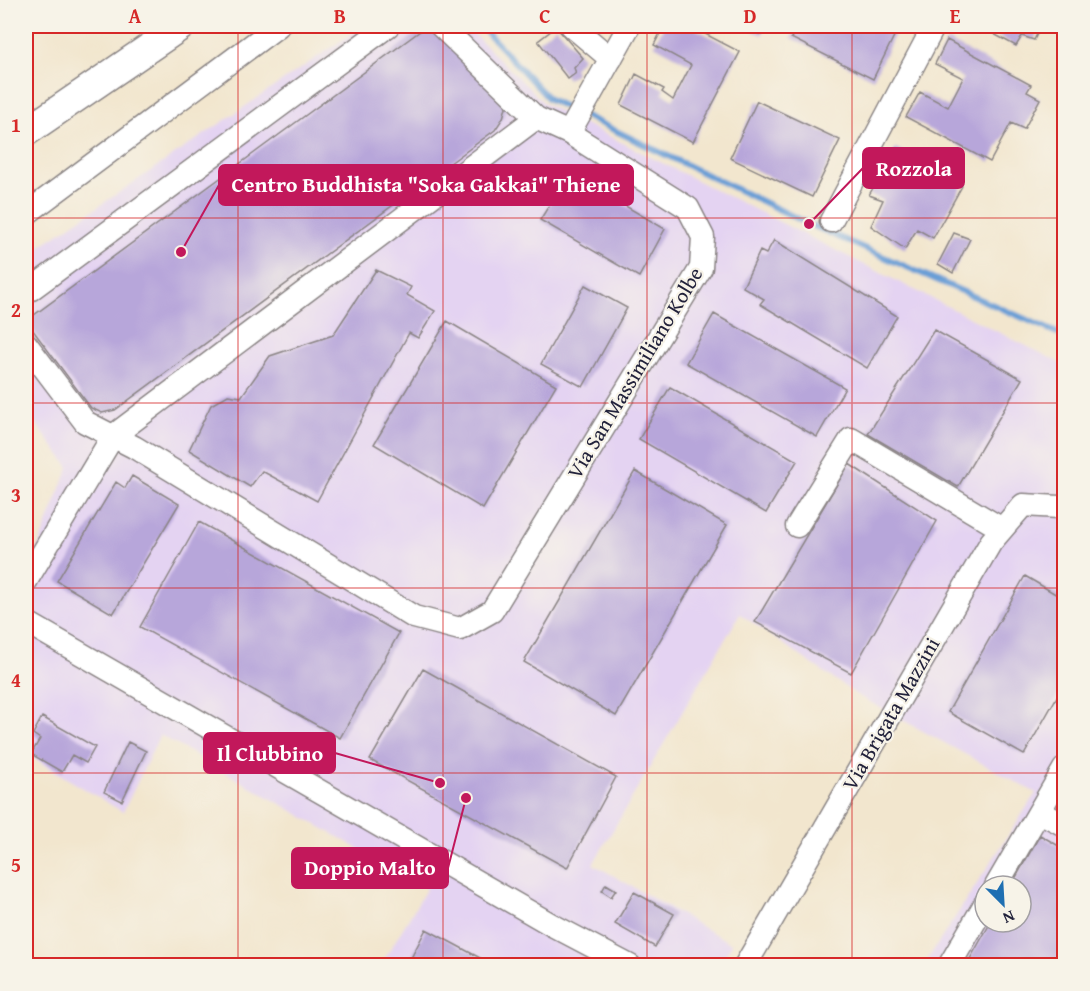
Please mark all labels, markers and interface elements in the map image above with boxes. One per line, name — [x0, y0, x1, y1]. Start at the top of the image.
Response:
text: A — [129, 1, 142, 30]
text: B — [334, 1, 346, 30]
text: C — [539, 1, 551, 30]
text: D — [743, 1, 757, 30]
text: E — [950, 1, 961, 30]
text: 1 — [11, 110, 21, 139]
callout: Rozzola — [863, 148, 964, 188]
text: Rozzola — [876, 152, 953, 184]
callout: Centro Buddhista "Soka Gakkai" Thiene — [219, 165, 633, 205]
text: Centro Buddhista "Soka Gakkai" Thiene — [231, 168, 621, 200]
street label: Via San Massimiliano Kolbe — [559, 261, 710, 485]
text: 2 — [11, 295, 21, 324]
text: 3 — [11, 480, 21, 509]
street label: Via Brigata Mazzini — [834, 631, 947, 796]
text: 4 — [11, 665, 21, 694]
callout: Il Clubbino — [204, 733, 335, 773]
text: Il Clubbino — [217, 737, 324, 769]
callout: Doppio Malto — [292, 848, 448, 888]
text: 5 — [11, 850, 21, 879]
text: Doppio Malto — [304, 851, 436, 883]
north arrow — [973, 874, 1033, 934]
text: N — [999, 905, 1019, 931]

